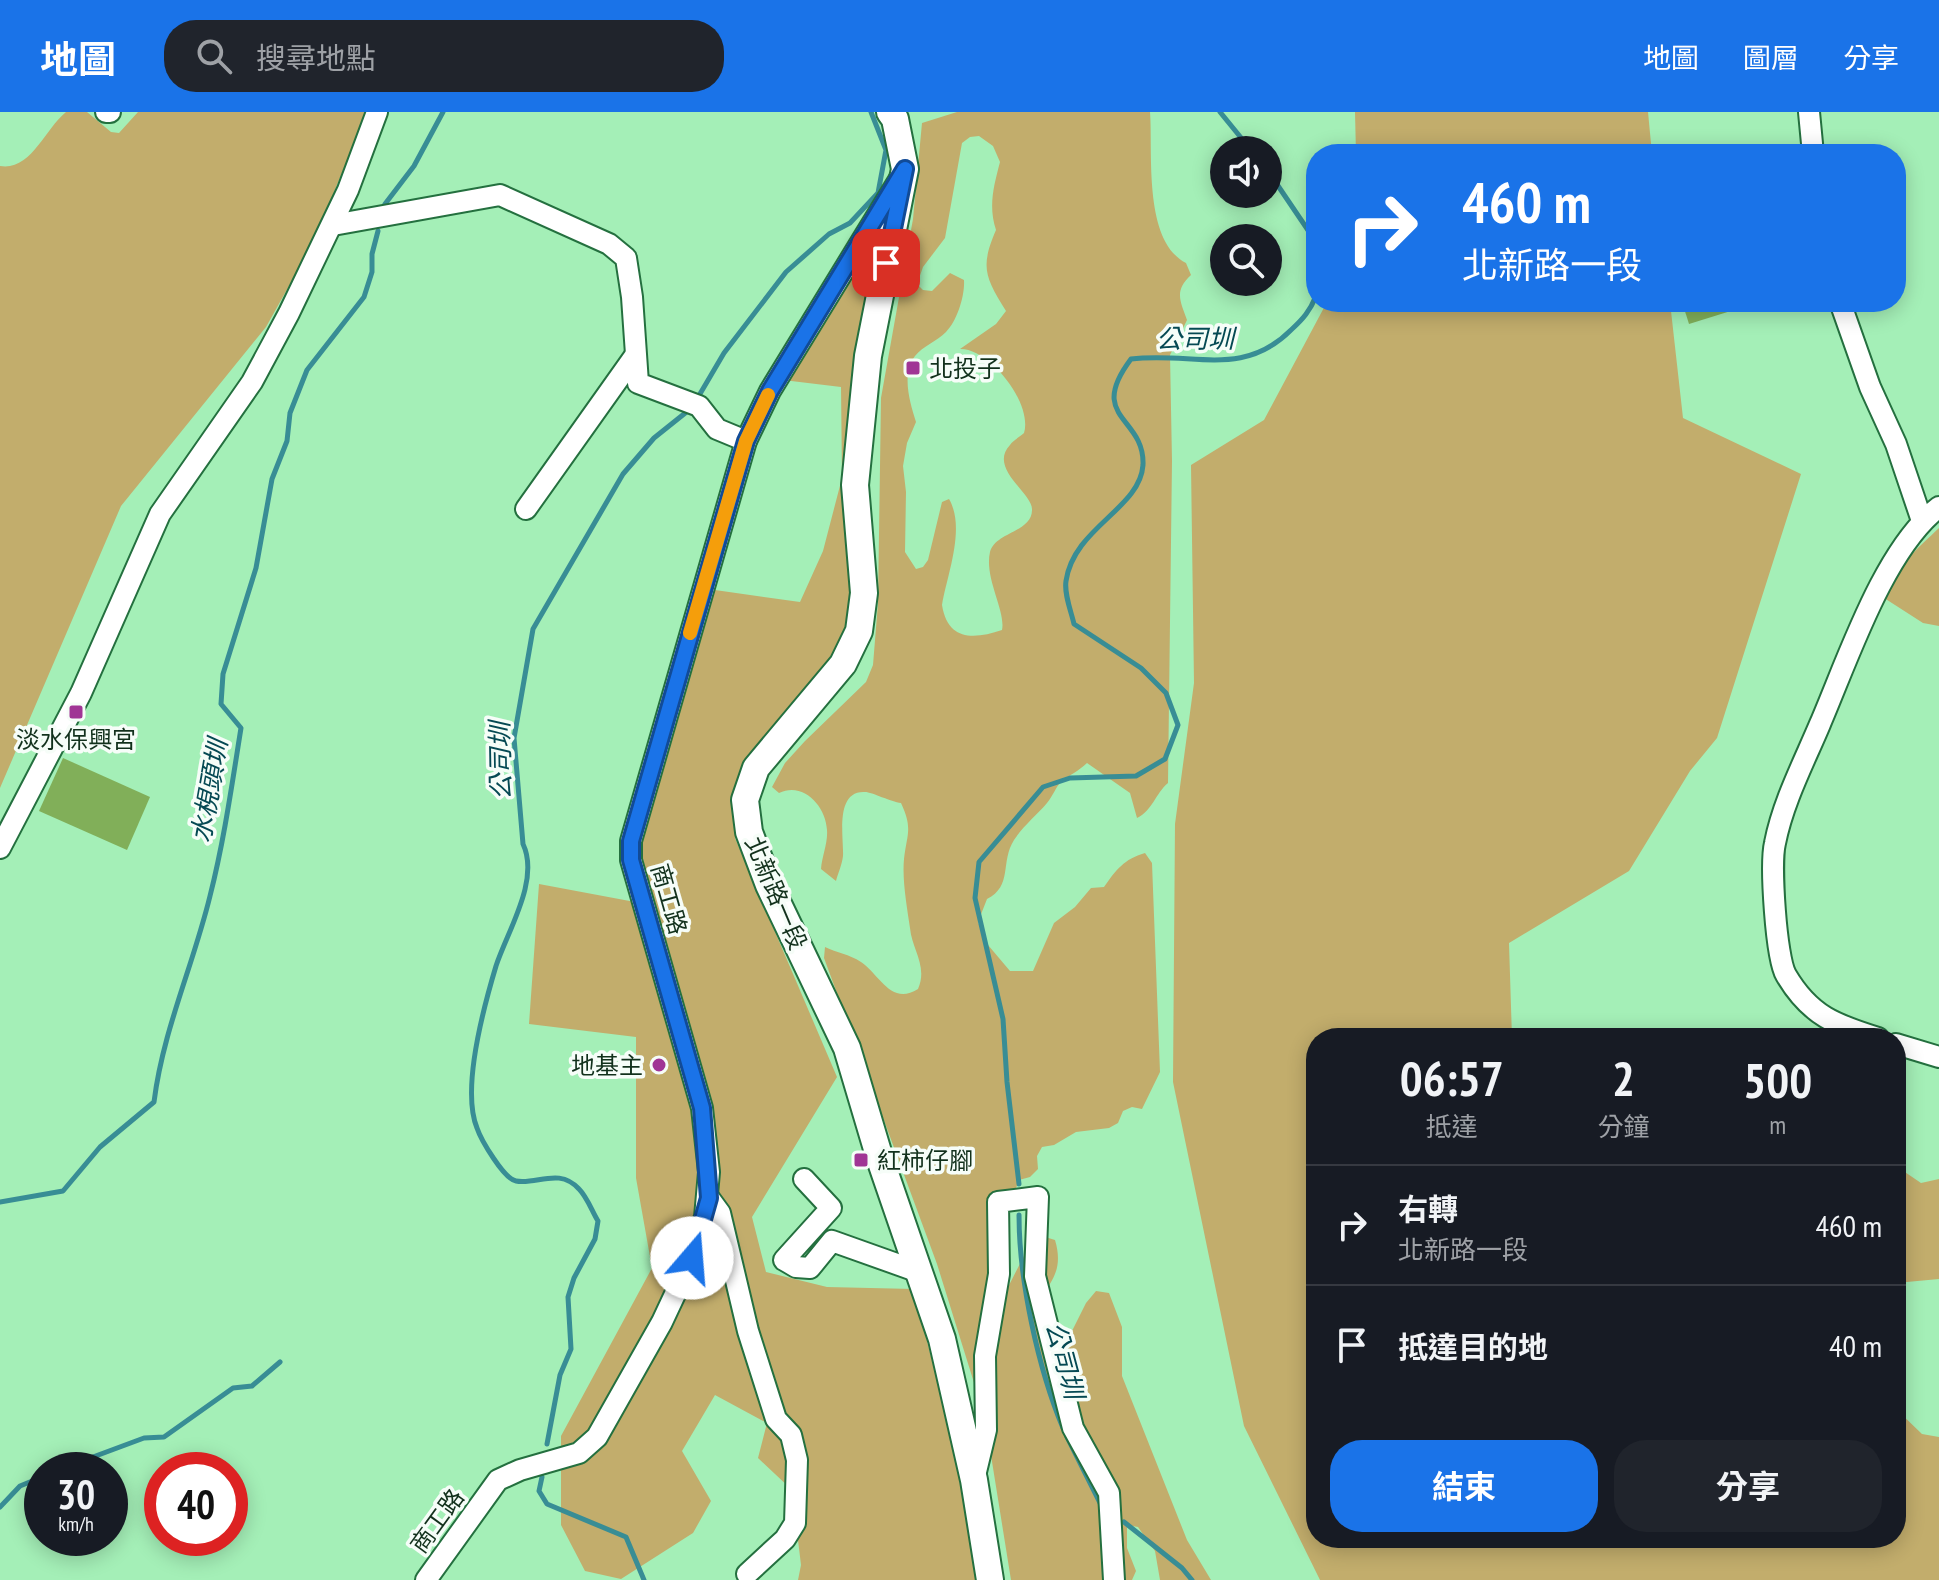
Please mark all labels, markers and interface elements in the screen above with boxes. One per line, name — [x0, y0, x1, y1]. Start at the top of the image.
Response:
search box — [164, 20, 724, 92]
text: 地圖 — [40, 34, 116, 83]
icon: search — [192, 34, 236, 78]
text: 搜尋地點 — [256, 38, 376, 77]
text: 地圖 — [1643, 39, 1699, 76]
text: 圖層 — [1743, 39, 1799, 76]
text: 分享 — [1843, 39, 1899, 76]
map controls — [1210, 136, 1282, 296]
button: sound — [1210, 136, 1282, 208]
text: 460 m — [1462, 166, 1591, 238]
icon: right — [1330, 176, 1434, 280]
button: search — [1210, 224, 1282, 296]
pin — [852, 229, 920, 297]
icon: arrive — [864, 241, 908, 285]
text: 北新路一段 — [1462, 241, 1642, 288]
water label: 公司圳 — [1156, 322, 1238, 355]
place label: 北投子 — [929, 353, 1001, 384]
marker: 北投子 — [904, 359, 922, 377]
marker: 淡水保興宮 — [67, 703, 85, 721]
water label: 公司圳 — [483, 718, 517, 800]
place label: 淡水保興宮 — [16, 724, 136, 755]
water label: 水梘頭圳 — [184, 733, 235, 845]
street label: 北新路一段 — [738, 832, 814, 954]
street label: 商工路 — [644, 860, 694, 938]
text: 06:57 — [1400, 1047, 1504, 1109]
text: 2 — [1612, 1047, 1635, 1109]
text: 500 — [1743, 1049, 1812, 1111]
place label: 地基主 — [571, 1050, 643, 1081]
marker: 地基主 — [650, 1056, 668, 1074]
text: m — [1769, 1108, 1786, 1141]
text: 抵達 — [1426, 1110, 1478, 1143]
text: 分鐘 — [1597, 1110, 1650, 1143]
place label: 紅柿仔腳 — [877, 1145, 973, 1176]
marker: 紅柿仔腳 — [852, 1151, 870, 1169]
text: 右轉 — [1398, 1189, 1458, 1228]
icon: right — [1330, 1203, 1374, 1247]
text: 460 m — [1816, 1206, 1882, 1245]
position arrow — [650, 1216, 734, 1300]
text: 北新路一段 — [1398, 1233, 1528, 1266]
water label: 公司圳 — [1039, 1318, 1092, 1406]
icon: arrive — [1330, 1323, 1374, 1367]
text: 40 m — [1829, 1326, 1882, 1365]
text: 抵達目的地 — [1398, 1327, 1548, 1366]
button: 結束 — [1330, 1440, 1598, 1532]
button: 分享 — [1614, 1440, 1882, 1532]
speed limit sign: 40 — [144, 1452, 248, 1556]
text: 30 — [57, 1468, 95, 1520]
street label: 商工路 — [403, 1483, 471, 1559]
text: km/h — [58, 1511, 94, 1537]

